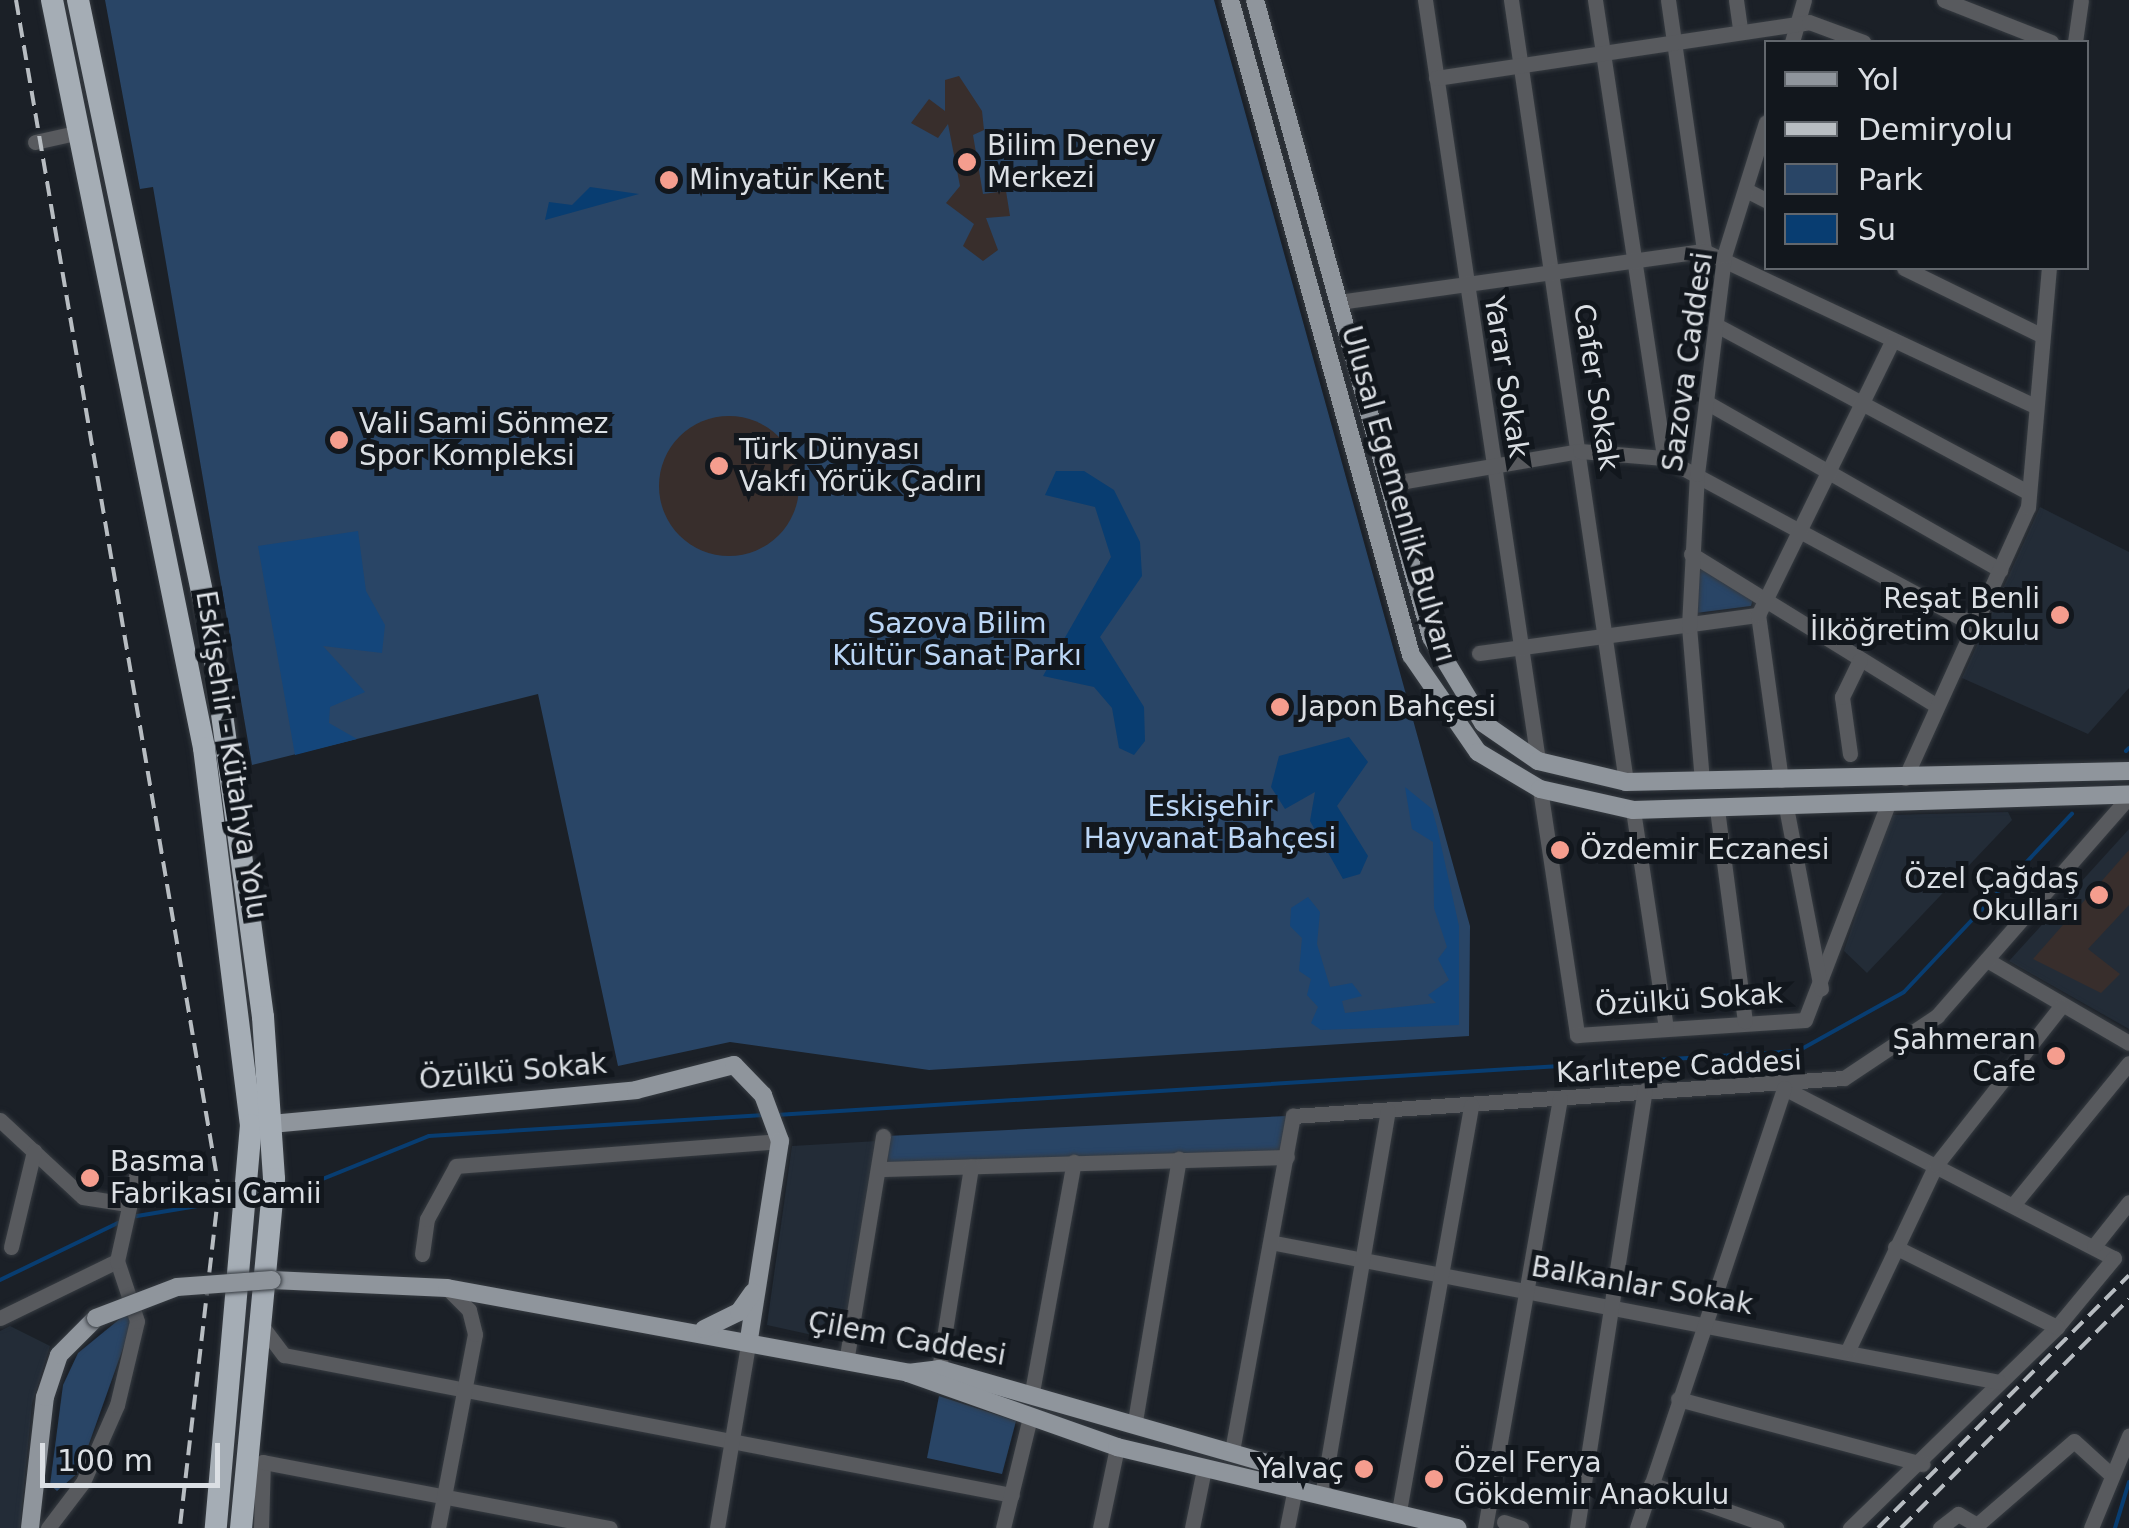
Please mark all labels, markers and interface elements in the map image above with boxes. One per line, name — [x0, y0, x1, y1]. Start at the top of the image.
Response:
legend — [1764, 40, 2089, 270]
text: Yol — [1858, 62, 1899, 97]
text: Demiryolu — [1858, 112, 2013, 147]
place label: Bilim Deney Merkezi — [987, 129, 1156, 195]
marker: Bilim Deney Merkezi — [956, 151, 978, 173]
text: Park — [1858, 162, 1923, 197]
place label: Minyatür Kent — [689, 163, 884, 197]
marker: Minyatür Kent — [658, 169, 680, 191]
text: Su — [1858, 212, 1896, 247]
street label: Sazova Caddesi — [1656, 250, 1720, 474]
street label: Yarar Sokak — [1477, 294, 1535, 460]
street label: Cafer Sokak — [1566, 301, 1626, 473]
street label: Ulusal Egemenlik Bulvarı — [1334, 322, 1462, 666]
place label: Vali Sami Sönmez Spor Kompleksi — [359, 407, 608, 473]
marker: Vali Sami Sönmez Spor Kompleksi — [328, 429, 350, 451]
place label: Türk Dünyası Vakfı Yörük Çadırı — [739, 433, 982, 499]
marker: Türk Dünyası Vakfı Yörük Çadırı — [708, 455, 730, 477]
place label: Reşat Benli İlköğretim Okulu — [1810, 582, 2040, 648]
street label: Eskişehir - Kütahya Yolu — [188, 588, 274, 922]
marker: Reşat Benli İlköğretim Okulu — [2049, 604, 2071, 626]
park label: Sazova Bilim Kültür Sanat Parkı — [832, 607, 1082, 673]
place label: Japon Bahçesi — [1300, 690, 1496, 724]
marker: Japon Bahçesi — [1269, 696, 1291, 718]
park label: Eskişehir Hayvanat Bahçesi — [1084, 790, 1336, 856]
place label: Özdemir Eczanesi — [1580, 833, 1829, 867]
marker: Özdemir Eczanesi — [1549, 839, 1571, 861]
place label: Özel Çağdaş Okulları — [1904, 862, 2079, 928]
marker: Özel Çağdaş Okulları — [2088, 884, 2110, 906]
street label: Özülkü Sokak — [1594, 977, 1784, 1023]
place label: Şahmeran Cafe — [1892, 1023, 2036, 1089]
street label: Karlıtepe Caddesi — [1555, 1044, 1803, 1090]
marker: Şahmeran Cafe — [2045, 1045, 2067, 1067]
street label: Özülkü Sokak — [418, 1047, 608, 1097]
place label: Basma Fabrikası Camii — [110, 1145, 321, 1211]
marker: Basma Fabrikası Camii — [79, 1167, 101, 1189]
street label: Balkanlar Sokak — [1529, 1250, 1755, 1322]
street label: Çilem Caddesi — [805, 1305, 1009, 1373]
scale bar — [45, 1423, 225, 1485]
text: 100 m — [57, 1443, 153, 1478]
place label: Özel Ferya Gökdemir Anaokulu — [1454, 1446, 1729, 1512]
place label: Yalvaç — [1257, 1452, 1344, 1486]
marker: Yalvaç — [1353, 1458, 1375, 1480]
marker: Özel Ferya Gökdemir Anaokulu — [1423, 1468, 1445, 1490]

